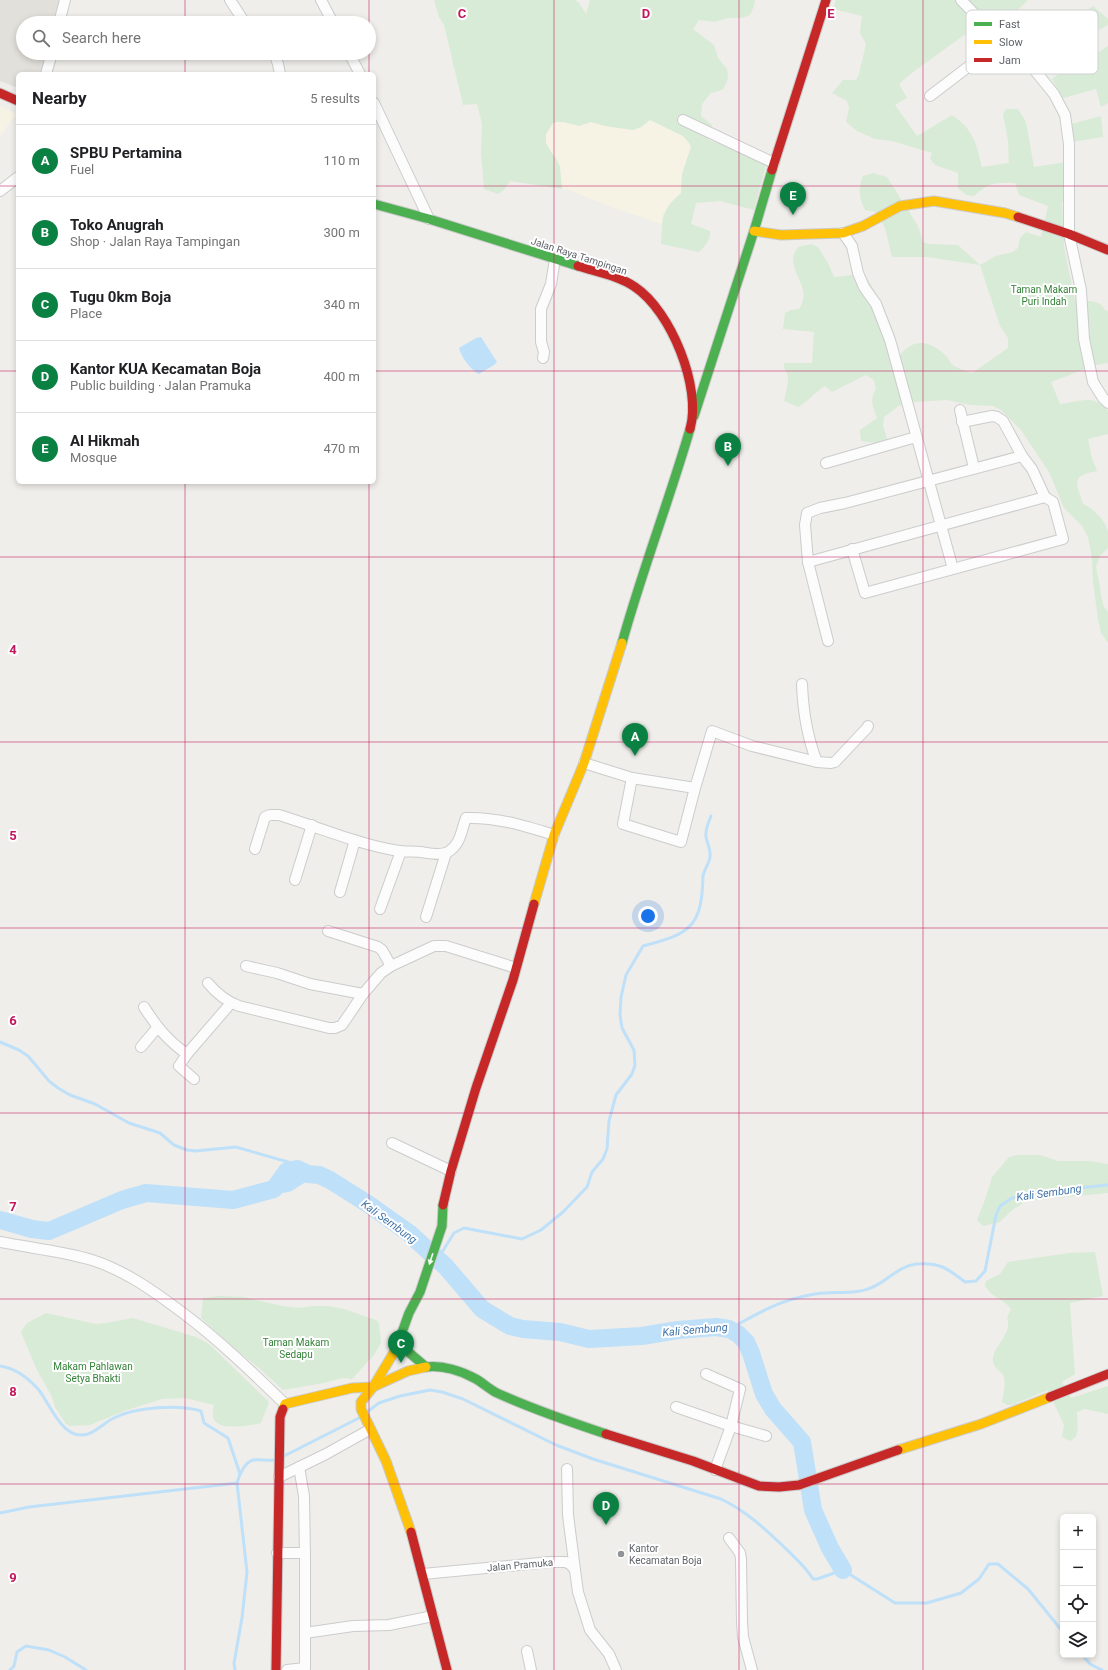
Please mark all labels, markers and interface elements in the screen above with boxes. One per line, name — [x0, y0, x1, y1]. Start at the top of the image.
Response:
text: C — [458, 6, 467, 21]
text: D — [642, 6, 650, 21]
text: E — [827, 6, 835, 21]
legend — [966, 10, 1098, 74]
search box — [16, 16, 376, 60]
text: Fast — [999, 18, 1021, 31]
icon: search — [30, 27, 52, 49]
text: Search here — [62, 29, 141, 47]
text: Slow — [999, 36, 1023, 49]
text: Jam — [999, 54, 1021, 67]
text: Nearby — [32, 88, 87, 108]
text: 5 results — [310, 91, 360, 106]
text: SPBU Pertamina — [70, 144, 182, 162]
text: A — [41, 153, 49, 168]
text: 110 m — [323, 153, 360, 168]
text: Fuel — [70, 162, 94, 177]
pin: E — [780, 182, 806, 215]
text: Toko Anugrah — [70, 216, 164, 234]
text: B — [41, 225, 49, 240]
text: 300 m — [323, 225, 360, 240]
text: Shop · Jalan Raya Tampingan — [70, 234, 240, 249]
street label: Jalan Raya Tampingan — [530, 235, 628, 277]
park label: Taman Makam Puri Indah — [1011, 284, 1077, 307]
text: Tugu 0km Boja — [70, 288, 171, 306]
text: C — [41, 297, 49, 312]
text: 340 m — [323, 297, 360, 312]
text: Place — [70, 306, 102, 321]
text: Kantor KUA Kecamatan Boja — [70, 360, 261, 378]
text: D — [41, 369, 49, 384]
text: 400 m — [323, 369, 360, 384]
text: Public building · Jalan Pramuka — [70, 378, 251, 393]
text: Al Hikmah — [70, 432, 140, 450]
pin: B — [715, 433, 741, 466]
text: E — [41, 441, 49, 456]
text: 470 m — [323, 441, 360, 456]
text: Mosque — [70, 450, 117, 465]
text: 4 — [9, 642, 17, 657]
pin: A — [622, 723, 648, 756]
text: 5 — [9, 828, 17, 843]
your location — [638, 906, 658, 926]
text: 6 — [9, 1013, 17, 1028]
water label: Kali Sembung — [1016, 1182, 1082, 1204]
water label: Kali Sembung — [359, 1197, 419, 1247]
text: 7 — [9, 1199, 17, 1214]
one-way arrow — [428, 1253, 434, 1265]
water label: Kali Sembung — [662, 1321, 728, 1339]
pin: C — [388, 1330, 414, 1363]
park label: Taman Makam Sedapu — [263, 1337, 329, 1360]
park label: Makam Pahlawan Setya Bhakti — [53, 1361, 133, 1384]
text: 8 — [9, 1384, 17, 1399]
pin: D — [593, 1492, 619, 1525]
map controls — [1060, 1514, 1096, 1658]
button: + — [1060, 1514, 1096, 1550]
place label: Kantor Kecamatan Boja — [629, 1543, 702, 1566]
marker: Kantor Kecamatan Boja — [616, 1549, 626, 1559]
button: − — [1060, 1550, 1096, 1586]
street label: Jalan Pramuka — [486, 1557, 554, 1573]
text: 9 — [9, 1570, 17, 1585]
button: locate — [1060, 1586, 1096, 1622]
button: layers — [1060, 1622, 1096, 1658]

